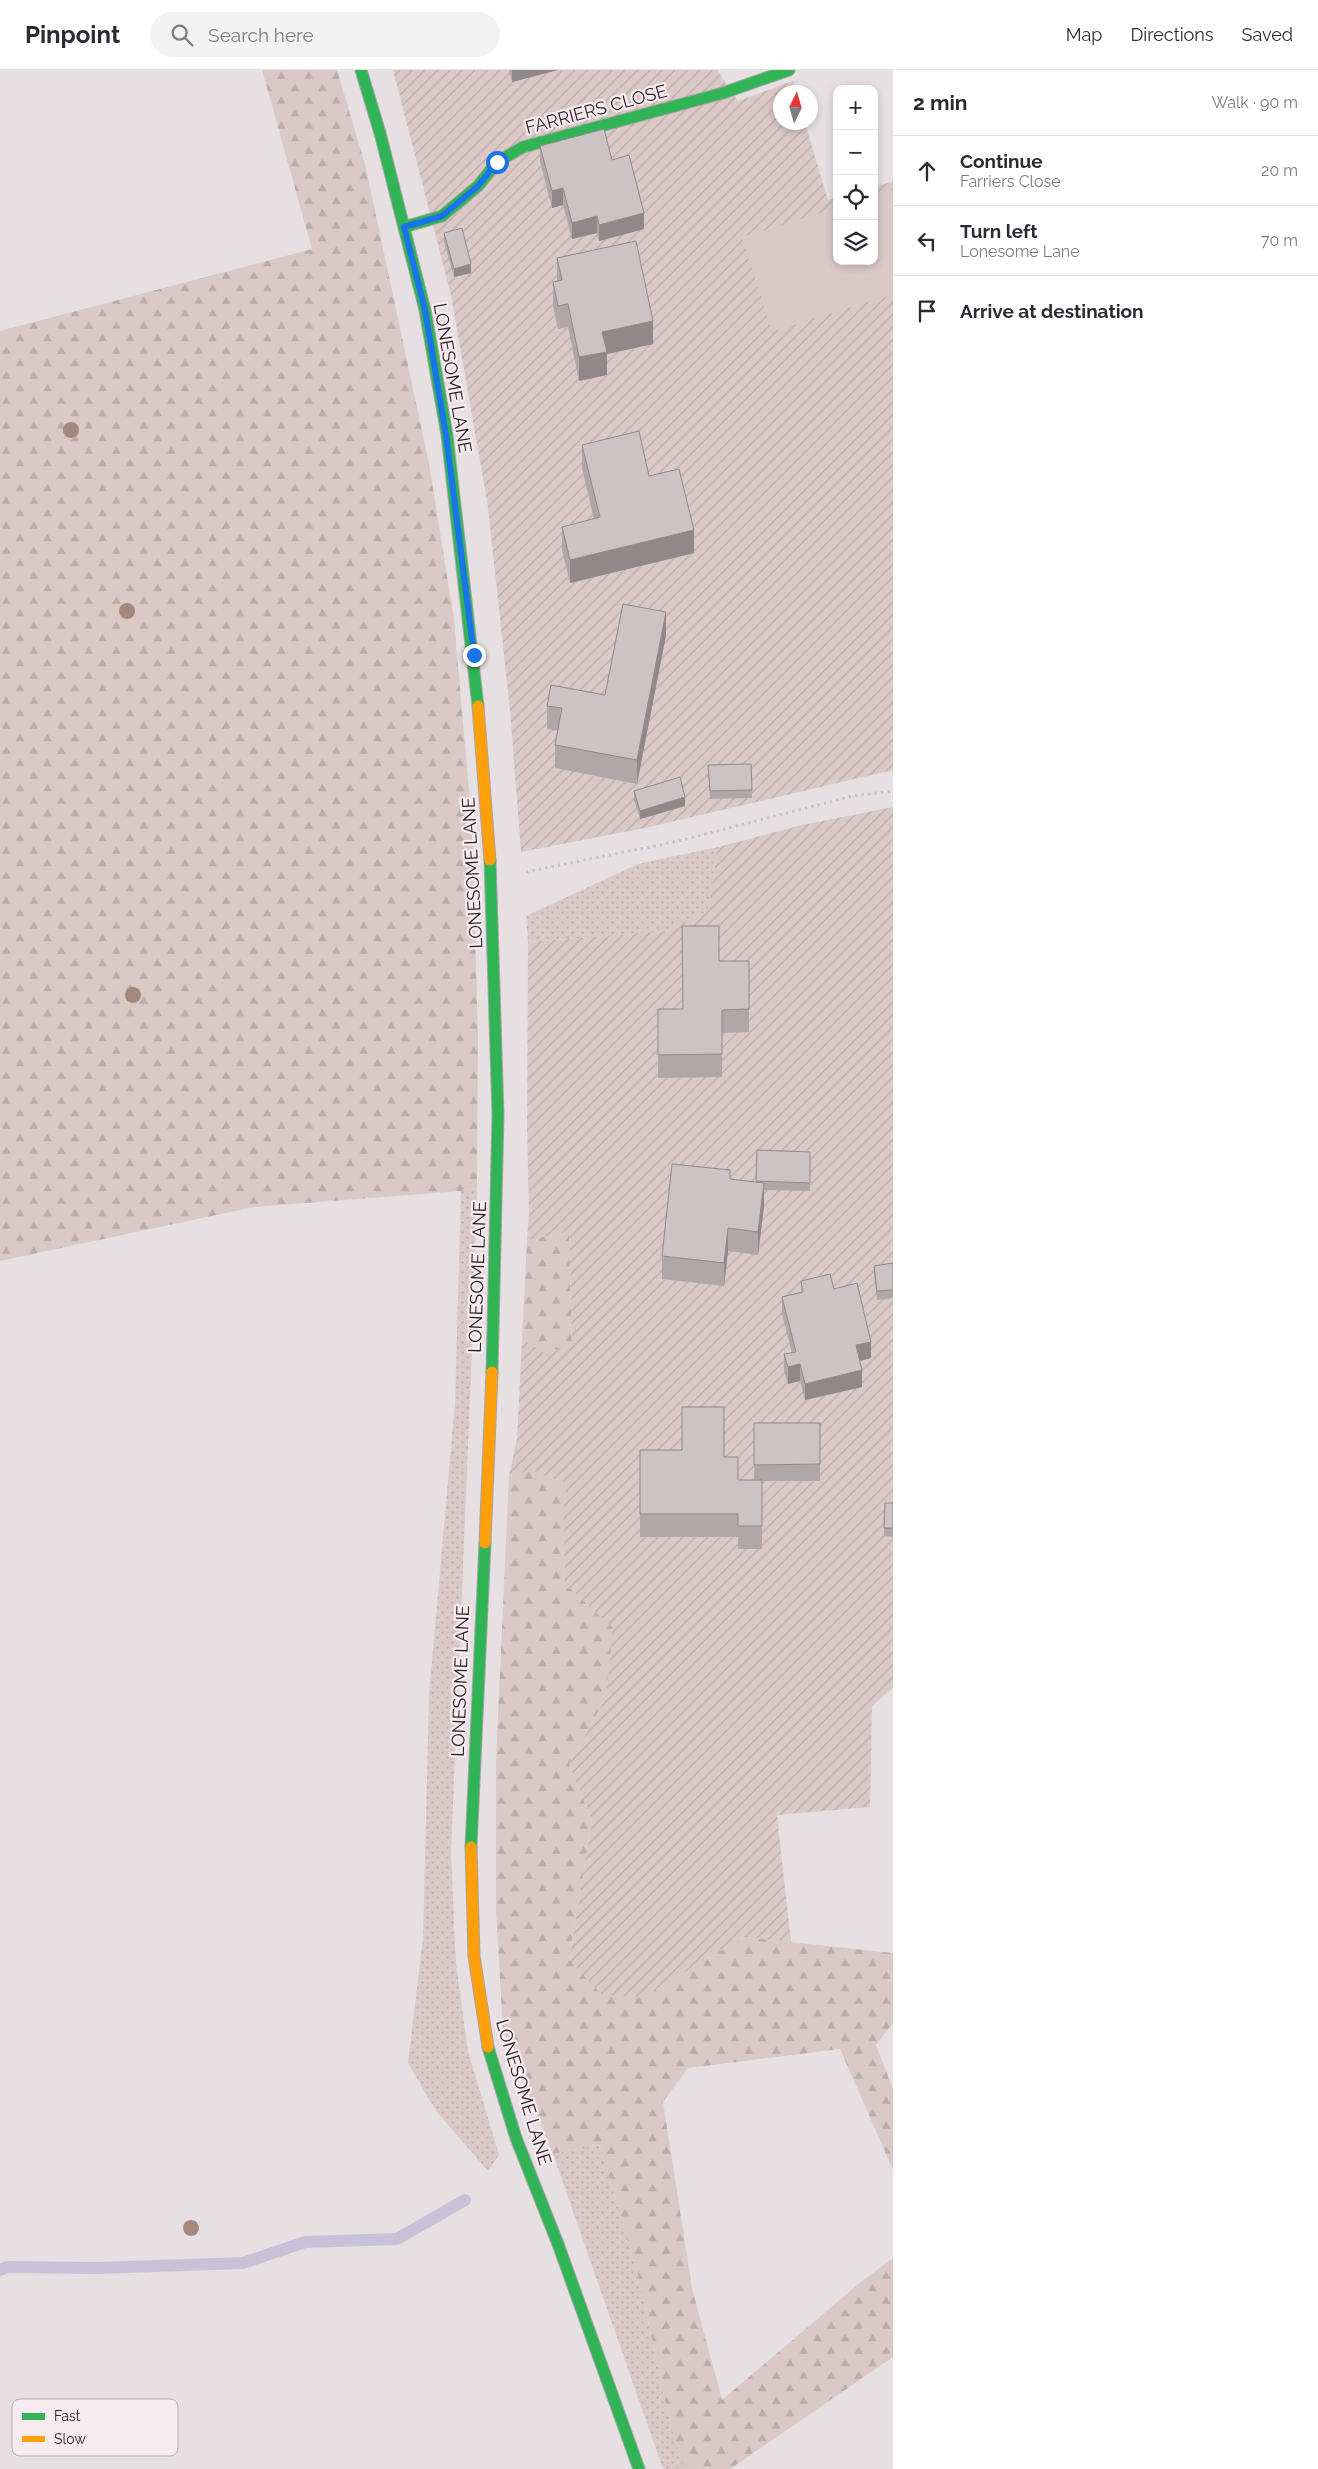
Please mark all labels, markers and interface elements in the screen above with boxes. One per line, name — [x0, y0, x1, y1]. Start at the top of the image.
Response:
search box — [150, 12, 500, 57]
text: Pinpoint — [25, 20, 120, 49]
icon: search — [168, 21, 196, 49]
text: Search here — [208, 24, 314, 46]
text: Map — [1066, 24, 1102, 45]
text: Directions — [1130, 24, 1214, 45]
text: Saved — [1242, 24, 1293, 45]
street label: FARRIERS CLOSE — [523, 80, 669, 138]
north arrow — [773, 85, 818, 130]
map controls — [833, 85, 878, 265]
button: + — [833, 85, 878, 130]
text: 2 min — [913, 90, 967, 115]
text: Walk · 90 m — [1211, 93, 1298, 112]
button: − — [833, 130, 878, 175]
text: Continue — [960, 150, 1043, 172]
route start — [486, 151, 509, 174]
icon: ahead — [913, 157, 941, 185]
text: 20 m — [1261, 161, 1298, 180]
text: Farriers Close — [960, 172, 1061, 191]
button: locate — [833, 175, 878, 220]
button: layers — [833, 220, 878, 265]
text: Turn left — [960, 220, 1037, 242]
icon: left — [913, 227, 941, 255]
text: 70 m — [1261, 231, 1298, 250]
text: Lonesome Lane — [960, 242, 1080, 261]
icon: arrive — [913, 297, 941, 325]
text: Arrive at destination — [960, 300, 1144, 322]
street label: LONESOME LANE — [429, 302, 477, 454]
route end — [463, 644, 486, 667]
street label: LONESOME LANE — [458, 797, 486, 949]
street label: LONESOME LANE — [464, 1201, 490, 1353]
street label: LONESOME LANE — [447, 1605, 473, 1757]
street label: LONESOME LANE — [492, 2016, 556, 2168]
legend — [12, 2399, 178, 2456]
text: Fast — [54, 2408, 81, 2424]
text: Slow — [54, 2431, 86, 2447]

